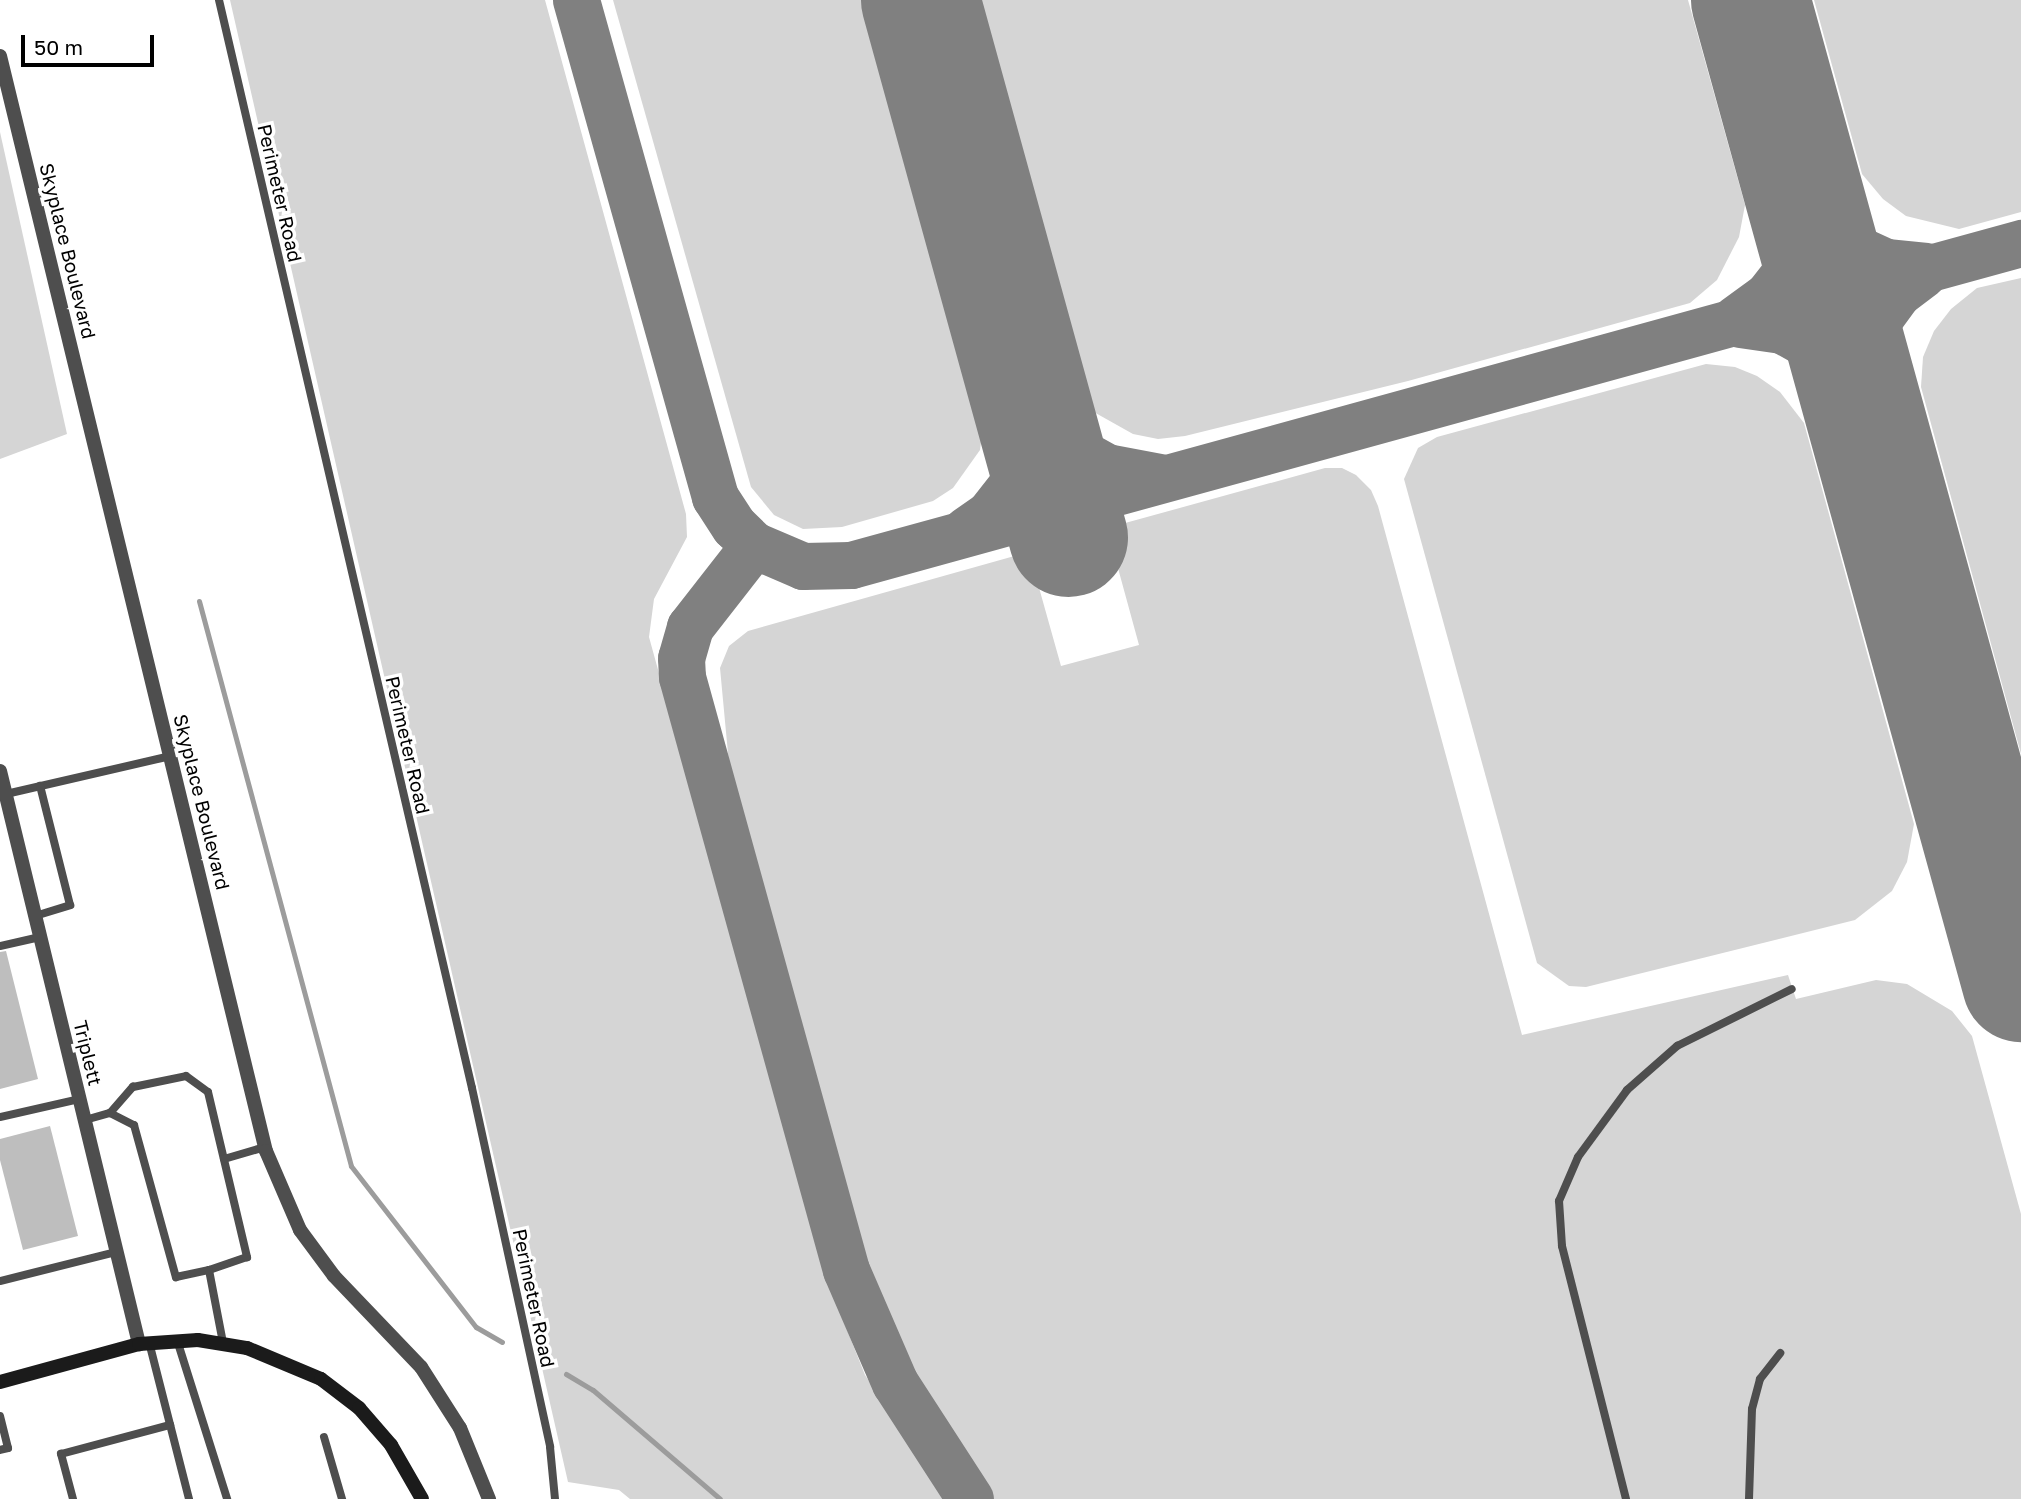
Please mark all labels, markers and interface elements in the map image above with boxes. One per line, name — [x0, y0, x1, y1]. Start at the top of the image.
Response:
scale bar — [24, 21, 158, 65]
text: 50 m — [34, 34, 83, 60]
street label: Perimeter Road — [253, 122, 307, 264]
street label: Skyplace Boulevard — [35, 161, 101, 341]
street label: Perimeter Road — [381, 674, 435, 816]
street label: Skyplace Boulevard — [169, 712, 235, 892]
street label: Triplett — [69, 1018, 107, 1088]
street label: Perimeter Road — [508, 1227, 560, 1369]

